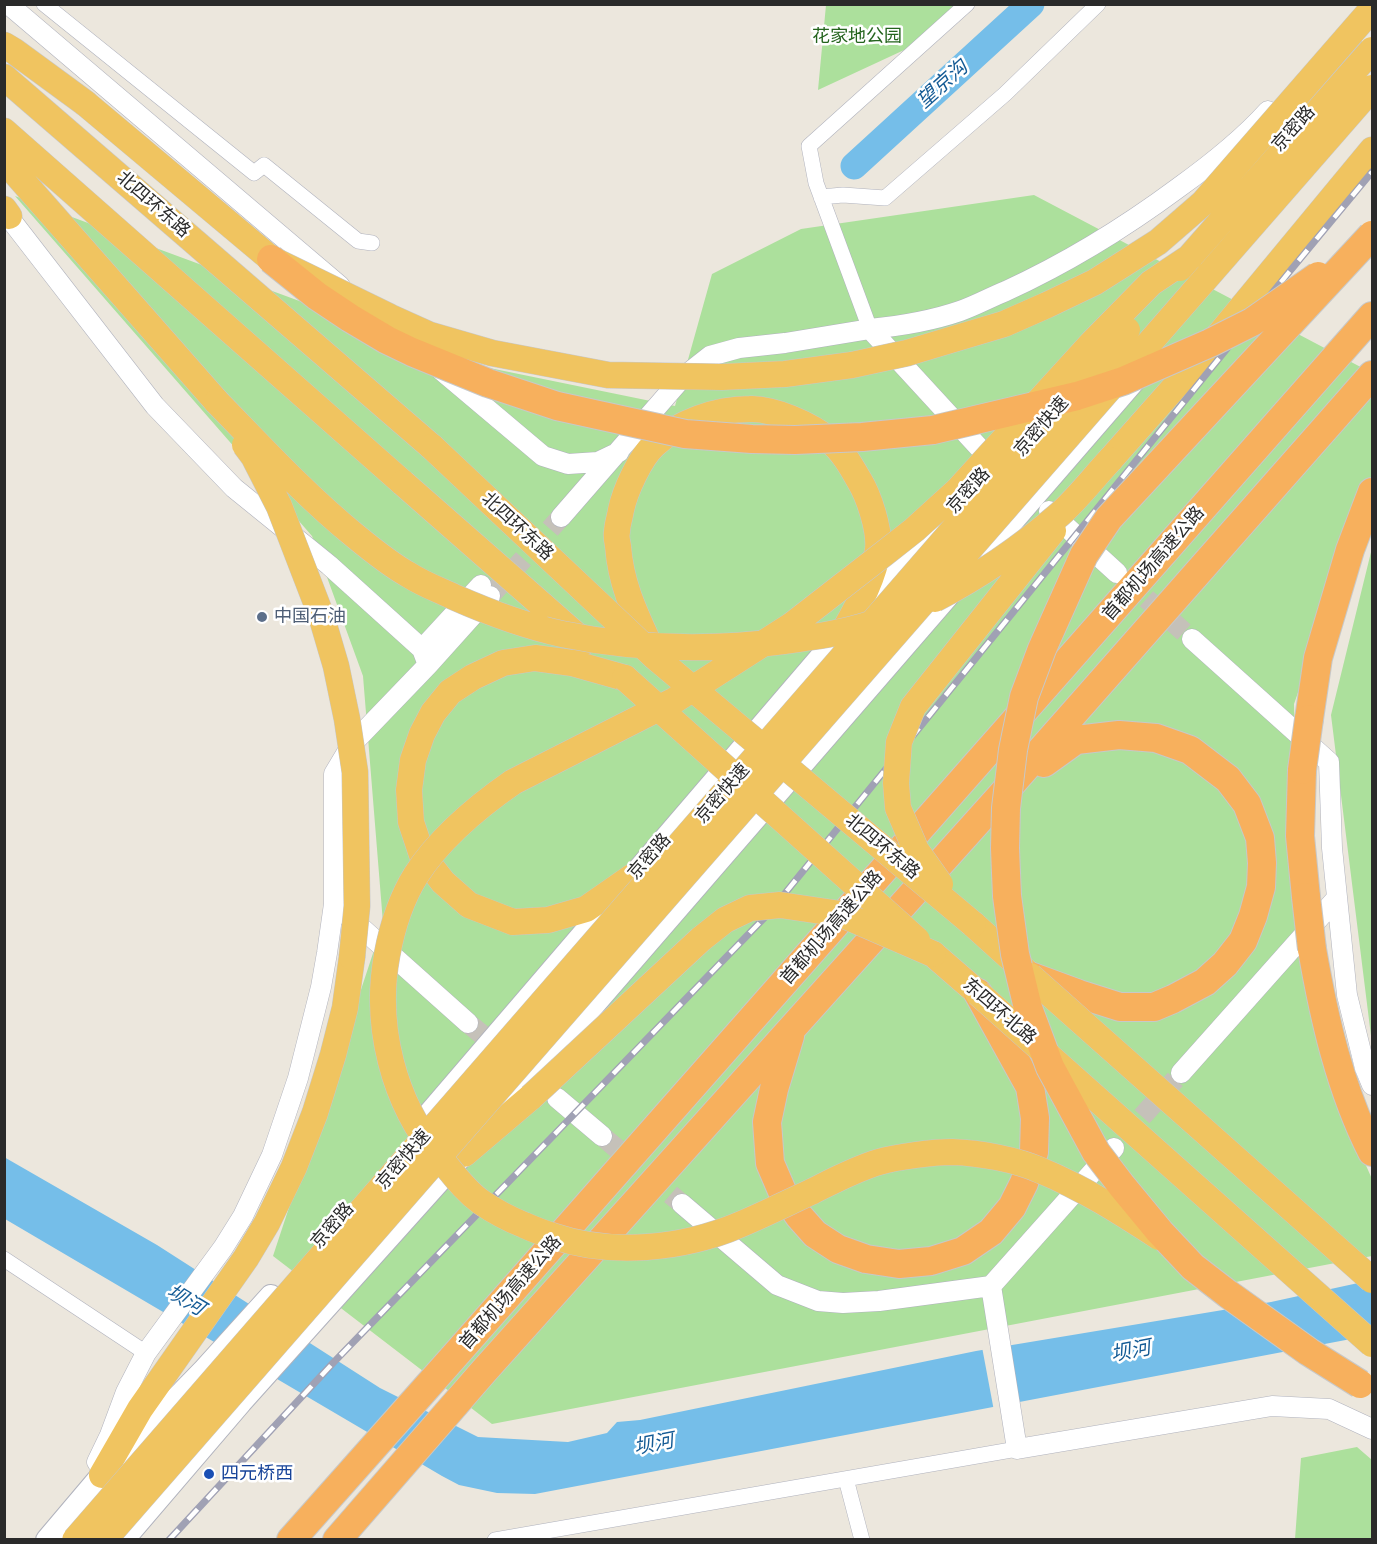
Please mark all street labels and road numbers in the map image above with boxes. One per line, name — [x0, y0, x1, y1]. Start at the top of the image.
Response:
street label: 京密路 — [1268, 102, 1320, 156]
street label: 北四环东路 — [112, 167, 194, 243]
street label: 京密快速 — [1010, 393, 1074, 461]
street label: 京密路 — [943, 464, 995, 518]
street label: 北四环东路 — [477, 488, 557, 566]
street label: 首都机场高速公路 — [1099, 503, 1209, 625]
street label: 京密快速 — [691, 760, 755, 828]
street label: 北四环东路 — [841, 810, 923, 884]
street label: 京密路 — [624, 830, 676, 884]
street label: 首都机场高速公路 — [777, 867, 887, 989]
street label: 东四环北路 — [958, 974, 1040, 1050]
street label: 京密快速 — [372, 1126, 436, 1194]
street label: 京密路 — [307, 1199, 359, 1253]
street label: 首都机场高速公路 — [456, 1232, 566, 1354]

